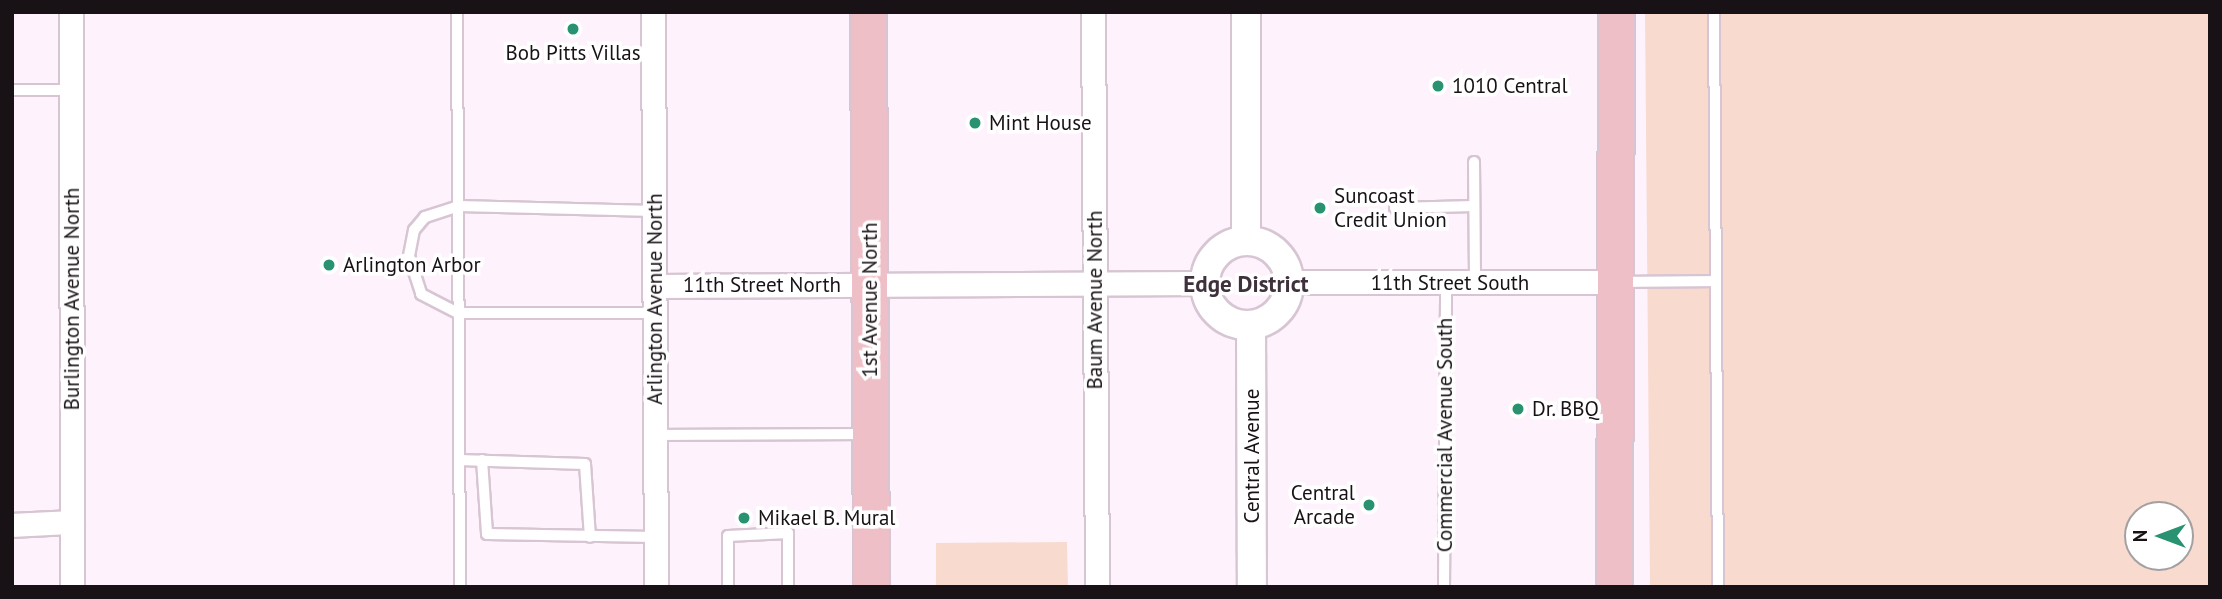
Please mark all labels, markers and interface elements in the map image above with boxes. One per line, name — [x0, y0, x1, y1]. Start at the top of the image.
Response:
marker: Bob Pitts Villas — [565, 21, 581, 37]
place label: Bob Pitts Villas — [505, 40, 641, 66]
place label: 1010 Central — [1452, 73, 1568, 99]
marker: 1010 Central — [1430, 78, 1446, 94]
place label: Mint House — [989, 110, 1092, 136]
marker: Mint House — [967, 115, 983, 131]
place label: Suncoast Credit Union — [1334, 183, 1447, 233]
street label: Burlington Avenue North — [59, 187, 85, 411]
street label: Arlington Avenue North — [642, 193, 668, 405]
marker: Suncoast Credit Union — [1312, 200, 1328, 216]
street label: Baum Avenue North — [1082, 210, 1108, 390]
street label: 1st Avenue North — [857, 222, 883, 378]
place label: Arlington Arbor — [343, 252, 481, 278]
marker: Arlington Arbor — [321, 257, 337, 273]
district label: Edge District — [1183, 270, 1309, 298]
street label: 11th Street South — [1371, 270, 1529, 296]
street label: 11th Street North — [683, 272, 841, 298]
street label: Commercial Avenue South — [1432, 317, 1458, 553]
street label: Central Avenue — [1239, 388, 1265, 524]
place label: Dr. BBQ — [1532, 396, 1601, 422]
marker: Dr. BBQ — [1510, 401, 1526, 417]
place label: Central Arcade — [1291, 480, 1355, 530]
marker: Central Arcade — [1361, 497, 1377, 513]
north arrow — [2124, 501, 2194, 571]
place label: Mikael B. Mural — [758, 505, 897, 531]
marker: Mikael B. Mural — [736, 510, 752, 526]
text: N — [2128, 530, 2152, 542]

